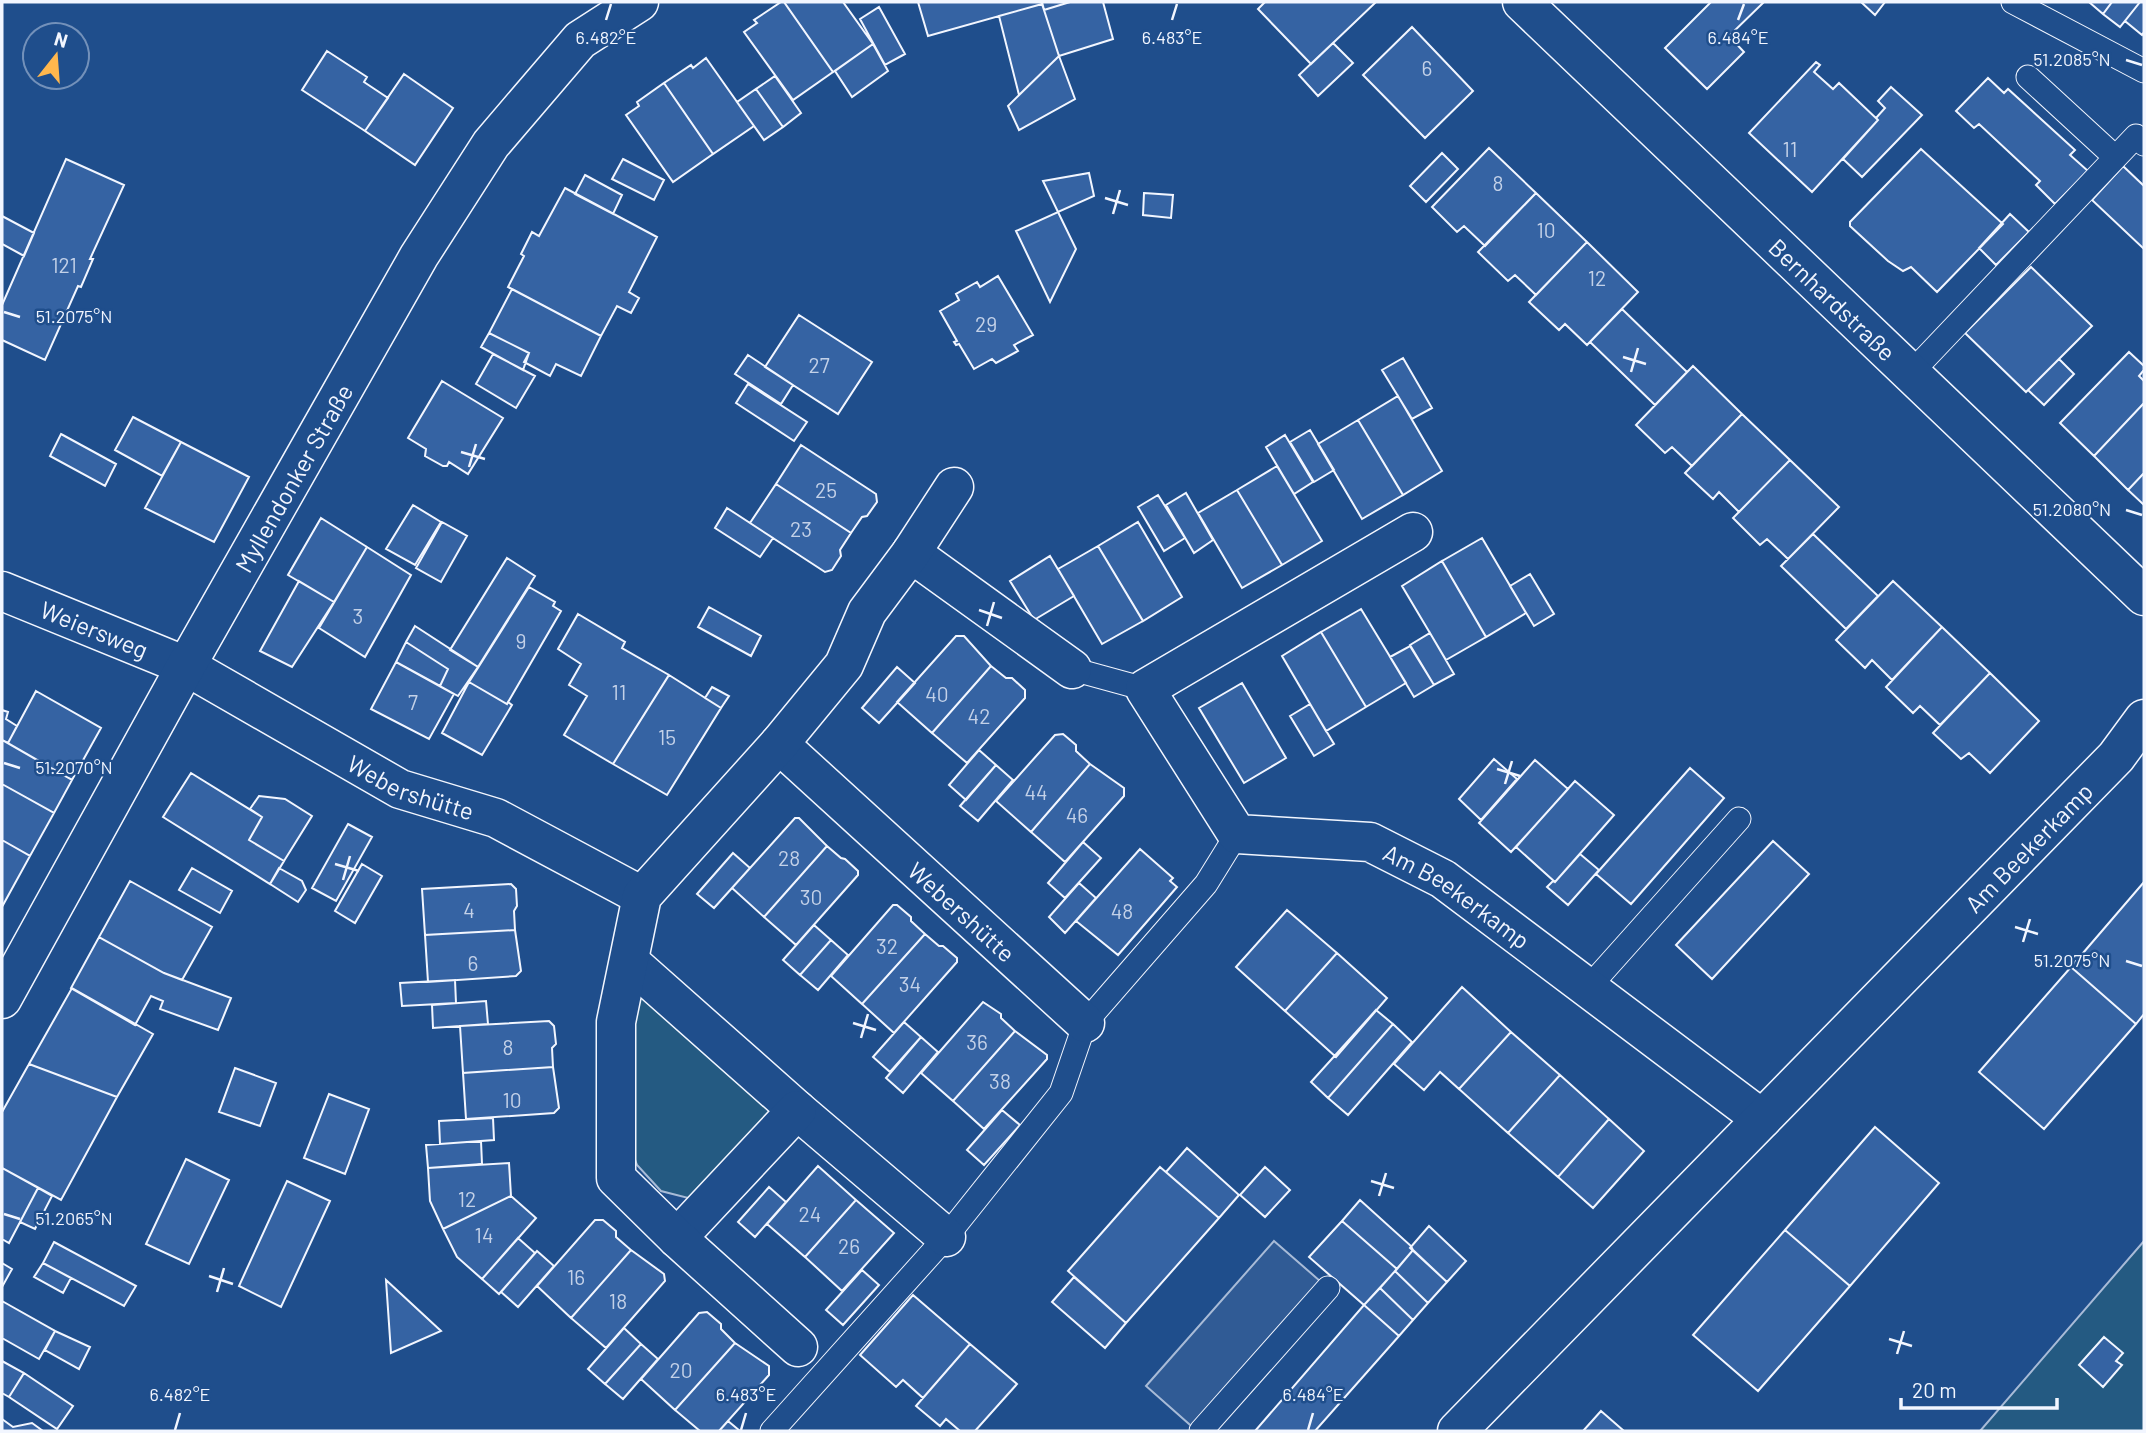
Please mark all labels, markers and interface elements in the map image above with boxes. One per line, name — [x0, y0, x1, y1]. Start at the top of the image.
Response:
north arrow — [21, 21, 91, 91]
text: N — [52, 26, 71, 52]
text: 6.482°E — [576, 26, 636, 48]
text: 6.483°E — [1142, 26, 1202, 48]
text: 6.484°E — [1707, 26, 1769, 48]
text: 51.2085°N — [2033, 48, 2111, 70]
house number: 6 — [1422, 55, 1432, 80]
house number: 11 — [1783, 136, 1797, 161]
house number: 8 — [1493, 170, 1503, 195]
house number: 10 — [1536, 217, 1556, 242]
street label: Bernhardstraße — [1764, 232, 1902, 366]
house number: 121 — [51, 252, 77, 277]
house number: 12 — [1588, 265, 1606, 290]
text: 51.2075°N — [36, 305, 112, 327]
house number: 29 — [975, 311, 997, 336]
house number: 27 — [808, 352, 830, 377]
street label: Myllendonker Straße — [228, 378, 358, 577]
house number: 25 — [815, 477, 837, 502]
text: 51.2080°N — [2033, 498, 2111, 520]
house number: 23 — [790, 516, 812, 541]
street label: Weiersweg — [37, 594, 153, 664]
house number: 3 — [353, 603, 363, 628]
house number: 9 — [516, 628, 526, 653]
house number: 11 — [612, 679, 626, 704]
house number: 40 — [925, 681, 949, 706]
house number: 7 — [408, 689, 418, 714]
house number: 42 — [968, 703, 990, 728]
house number: 15 — [658, 724, 676, 749]
street label: Webershütte — [343, 748, 478, 825]
text: 51.2070°N — [35, 756, 113, 778]
street label: Am Beekerkamp — [1958, 776, 2098, 918]
house number: 44 — [1024, 779, 1048, 804]
house number: 46 — [1066, 802, 1088, 827]
street label: Am Beekerkamp — [1379, 837, 1536, 954]
house number: 28 — [778, 845, 800, 870]
street label: Webershütte — [903, 855, 1022, 967]
house number: 30 — [800, 884, 822, 909]
house number: 4 — [463, 897, 475, 922]
house number: 48 — [1111, 898, 1133, 923]
house number: 32 — [876, 933, 898, 958]
text: 51.2075°N — [2034, 949, 2110, 971]
house number: 6 — [468, 950, 478, 975]
house number: 34 — [899, 971, 921, 996]
house number: 36 — [966, 1029, 988, 1054]
house number: 8 — [503, 1034, 513, 1059]
house number: 38 — [989, 1068, 1011, 1093]
house number: 10 — [502, 1087, 522, 1112]
house number: 12 — [458, 1186, 476, 1211]
house number: 24 — [799, 1201, 821, 1226]
text: 51.2065°N — [35, 1207, 113, 1229]
house number: 14 — [475, 1222, 493, 1247]
house number: 26 — [838, 1233, 860, 1258]
house number: 16 — [567, 1264, 585, 1289]
house number: 18 — [609, 1288, 627, 1313]
house number: 20 — [669, 1357, 693, 1382]
scale bar — [1901, 1366, 2057, 1410]
text: 20 m — [1912, 1377, 1957, 1402]
text: 6.482°E — [150, 1383, 210, 1405]
text: 6.483°E — [716, 1383, 776, 1405]
text: 6.484°E — [1282, 1383, 1344, 1405]

